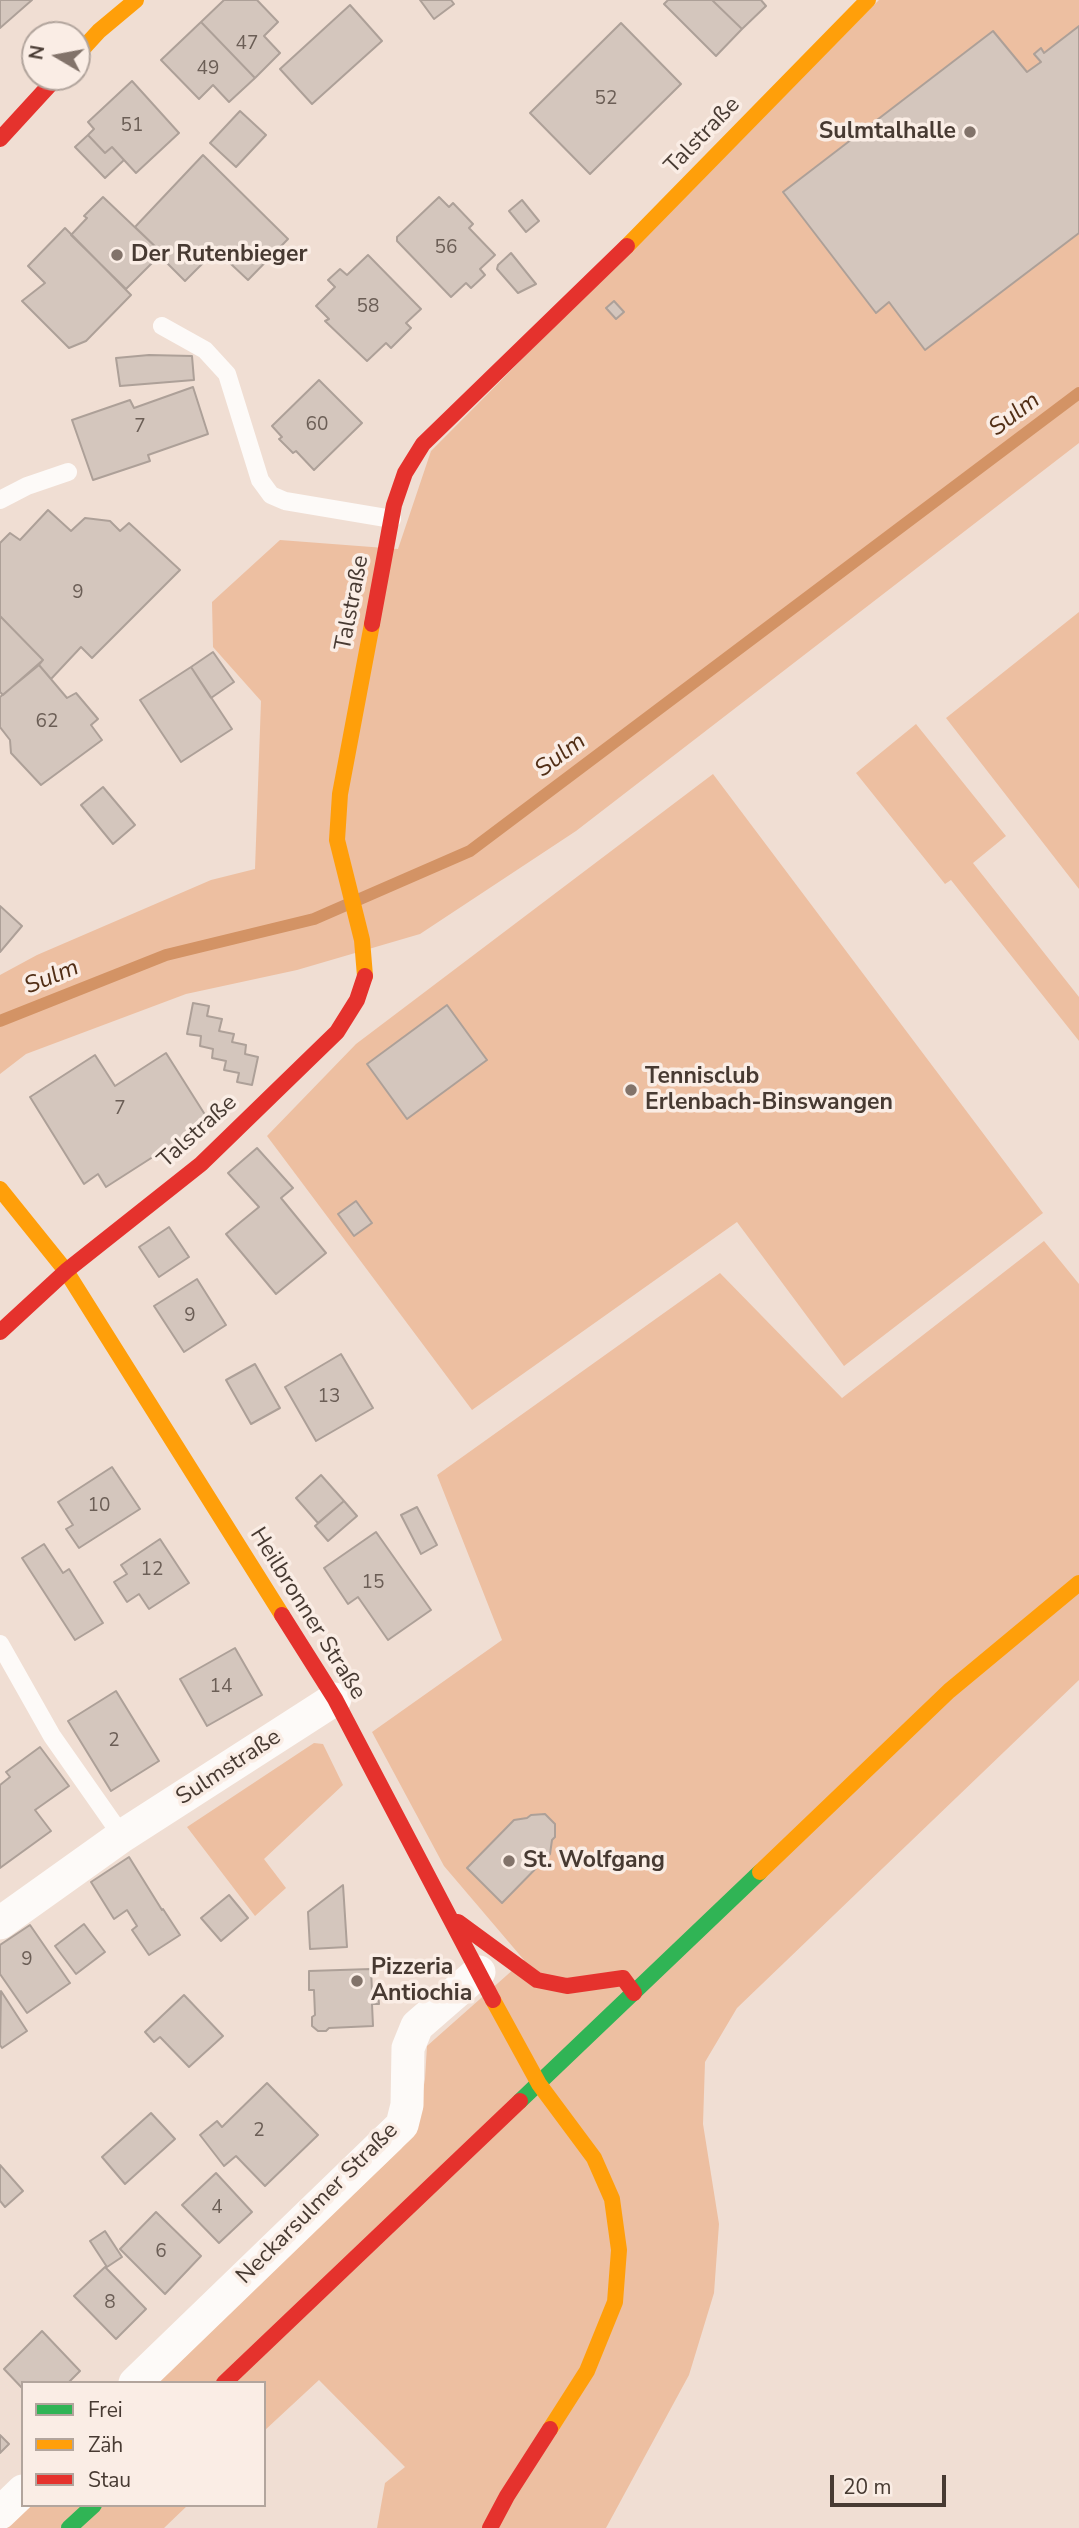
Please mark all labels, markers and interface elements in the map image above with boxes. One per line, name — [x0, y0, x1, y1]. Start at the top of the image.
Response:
north arrow — [21, 21, 91, 91]
house number: 47 — [236, 33, 258, 55]
text: N — [23, 43, 51, 62]
house number: 49 — [197, 58, 219, 80]
house number: 52 — [595, 88, 617, 110]
street label: Talstraße — [660, 92, 746, 180]
house number: 51 — [121, 115, 143, 137]
place label: Sulmtalhalle — [819, 118, 956, 146]
marker: Sulmtalhalle — [962, 124, 978, 140]
house number: 56 — [435, 237, 457, 259]
place label: Der Rutenbieger — [131, 241, 307, 269]
marker: Der Rutenbieger — [109, 247, 125, 263]
house number: 58 — [357, 296, 379, 318]
water label: Sulm — [984, 387, 1046, 443]
house number: 60 — [306, 414, 328, 436]
house number: 7 — [134, 416, 146, 438]
street label: Talstraße — [330, 553, 376, 653]
house number: 9 — [72, 582, 84, 604]
house number: 62 — [36, 711, 58, 733]
water label: Sulm — [530, 728, 592, 784]
water label: Sulm — [21, 954, 83, 1002]
place label: Tennisclub Erlenbach-Binswangen — [645, 1063, 893, 1117]
marker: Tennisclub Erlenbach-Binswangen — [623, 1082, 639, 1098]
street label: Talstraße — [153, 1089, 243, 1175]
house number: 7 — [114, 1098, 126, 1120]
house number: 9 — [184, 1305, 196, 1327]
house number: 13 — [318, 1386, 340, 1408]
house number: 10 — [88, 1495, 110, 1517]
street label: Heilbronner Straße — [243, 1523, 371, 1705]
house number: 12 — [141, 1559, 163, 1581]
house number: 15 — [362, 1572, 384, 1594]
house number: 14 — [210, 1676, 232, 1698]
street label: Sulmstraße — [171, 1724, 287, 1812]
house number: 2 — [108, 1730, 120, 1752]
place label: St. Wolfgang — [523, 1847, 665, 1875]
marker: St. Wolfgang — [501, 1853, 517, 1869]
house number: 9 — [21, 1949, 33, 1971]
place label: Pizzeria Antiochia — [371, 1954, 472, 2008]
marker: Pizzeria Antiochia — [349, 1973, 365, 1989]
street label: Neckarsulmer Straße — [231, 2117, 405, 2291]
house number: 2 — [253, 2120, 265, 2142]
house number: 4 — [211, 2197, 223, 2219]
house number: 6 — [155, 2241, 167, 2263]
house number: 8 — [104, 2292, 116, 2314]
legend — [21, 2381, 266, 2507]
text: Frei — [88, 2396, 123, 2424]
text: Zäh — [88, 2431, 123, 2459]
scale bar — [834, 2462, 950, 2506]
text: Stau — [88, 2466, 131, 2494]
text: 20 m — [843, 2473, 892, 2501]

